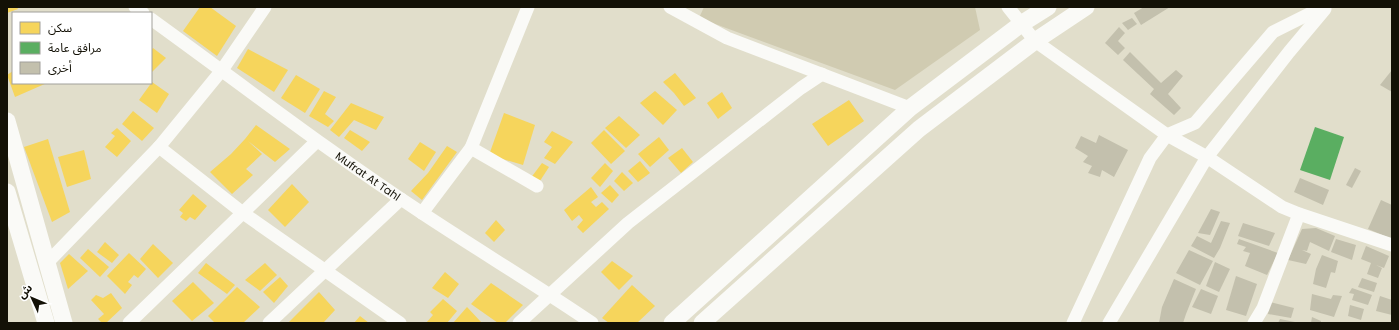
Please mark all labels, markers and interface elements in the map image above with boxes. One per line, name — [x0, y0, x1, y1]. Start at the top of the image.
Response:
legend — [12, 12, 152, 84]
text: سكن — [48, 19, 72, 36]
text: مرافق عامة — [48, 39, 102, 56]
text: أخرى — [48, 59, 72, 76]
street label: Mufrat At Tahl — [332, 148, 404, 205]
north arrow — [12, 278, 52, 318]
text: ش — [14, 280, 36, 302]

